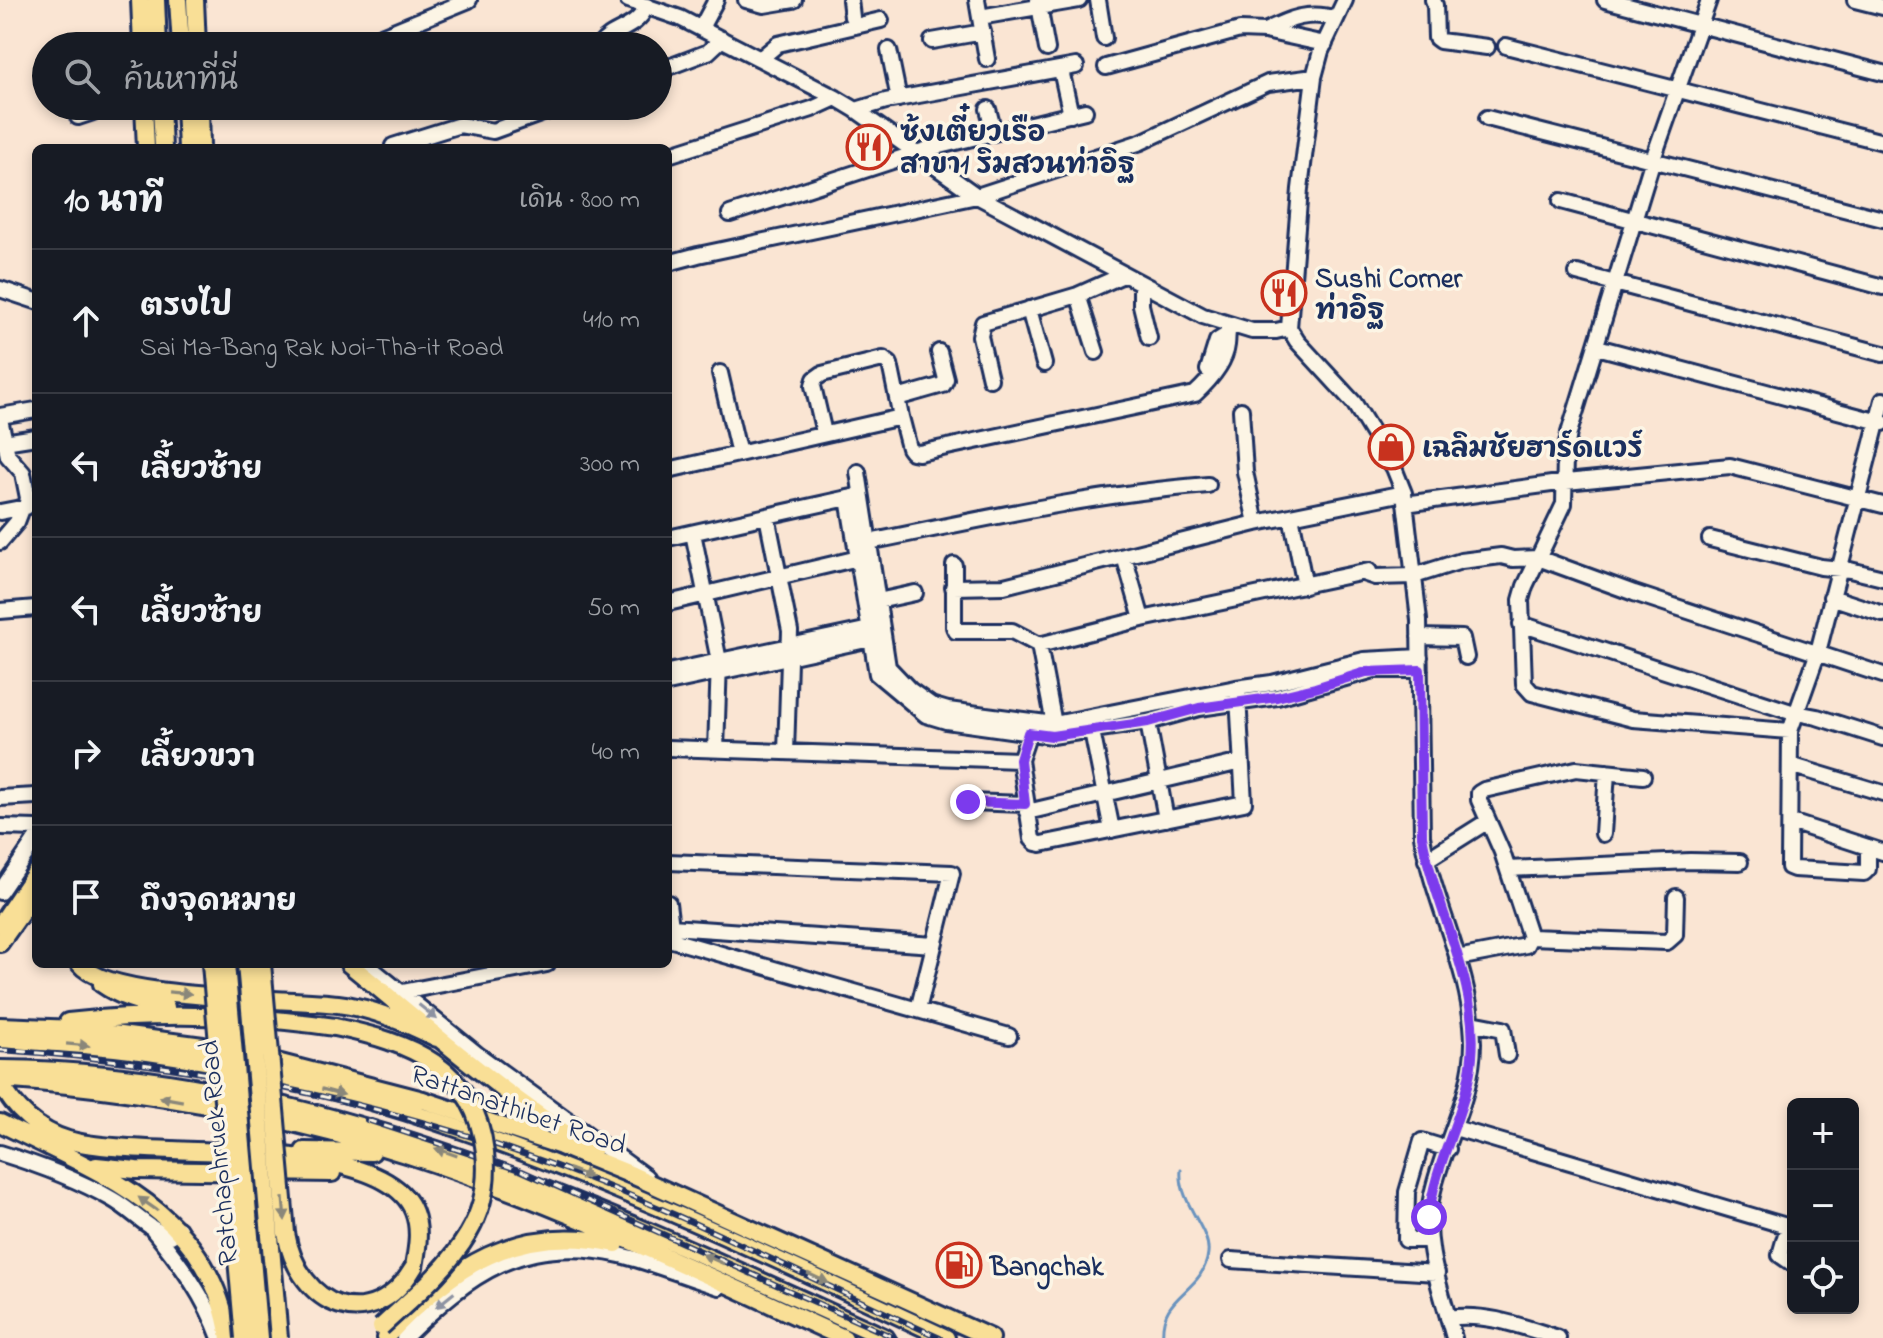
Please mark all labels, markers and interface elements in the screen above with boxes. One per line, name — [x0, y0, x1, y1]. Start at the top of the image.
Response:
search box — [32, 32, 672, 120]
icon: search — [60, 54, 104, 98]
text: ค้นหาที่นี่ — [124, 60, 238, 104]
place label: ซ้งเตี๋ยวเรือ สาขา1 ริมสวนท่าอิฐ — [900, 103, 1135, 187]
restaurant icon: ซ้งเตี๋ยวเรือ สาขา1 ริมสวนท่าอิฐ — [845, 123, 893, 171]
text: 10 นาที — [64, 178, 164, 228]
text: เดิน · 800 m — [519, 182, 640, 220]
place label: Sushi Corner ท่าอิฐ — [1315, 260, 1463, 333]
restaurant icon: Sushi Corner ท่าอิฐ — [1260, 269, 1308, 317]
text: ตรงไป — [140, 286, 232, 330]
icon: ahead — [64, 299, 108, 343]
text: 410 m — [583, 302, 640, 340]
text: Sai Ma-Bang Rak Noi-Tha-it Road — [140, 330, 503, 368]
shop icon: เฉลิมชัยฮาร์ดแวร์ — [1367, 423, 1415, 471]
place label: เฉลิมชัยฮาร์ดแวร์ — [1422, 429, 1643, 471]
icon: left — [64, 443, 108, 487]
text: 300 m — [580, 446, 640, 484]
text: เลี้ยวซ้าย — [140, 449, 262, 493]
icon: left — [64, 587, 108, 631]
text: 50 m — [587, 590, 640, 628]
text: เลี้ยวซ้าย — [140, 593, 262, 637]
icon: right — [64, 731, 108, 775]
text: 40 m — [591, 734, 640, 772]
text: เลี้ยวขวา — [140, 737, 255, 781]
route end — [950, 784, 986, 820]
icon: arrive — [64, 875, 108, 919]
text: ถึงจุดหมาย — [140, 881, 297, 925]
one-way arrow — [168, 986, 193, 999]
one-way arrow — [417, 1003, 437, 1020]
street label: Ratchaphruek Road — [190, 1038, 251, 1267]
one-way arrow — [66, 1039, 91, 1052]
street label: Rattanathibet Road — [404, 1055, 632, 1168]
one-way arrow — [321, 1086, 346, 1098]
one-way arrow — [158, 1092, 183, 1105]
map controls — [1787, 1098, 1859, 1314]
button: + — [1787, 1098, 1859, 1170]
one-way arrow — [434, 1146, 458, 1158]
one-way arrow — [568, 1167, 592, 1180]
button: − — [1787, 1170, 1859, 1242]
one-way arrow — [137, 1196, 158, 1212]
one-way arrow — [278, 1197, 291, 1222]
route start — [1411, 1199, 1447, 1235]
fuel station icon: Bangchak — [935, 1241, 983, 1289]
button: locate — [1787, 1242, 1859, 1314]
place label: Bangchak — [988, 1248, 1104, 1290]
one-way arrow — [702, 1252, 725, 1266]
one-way arrow — [806, 1271, 829, 1285]
one-way arrow — [435, 1291, 455, 1308]

